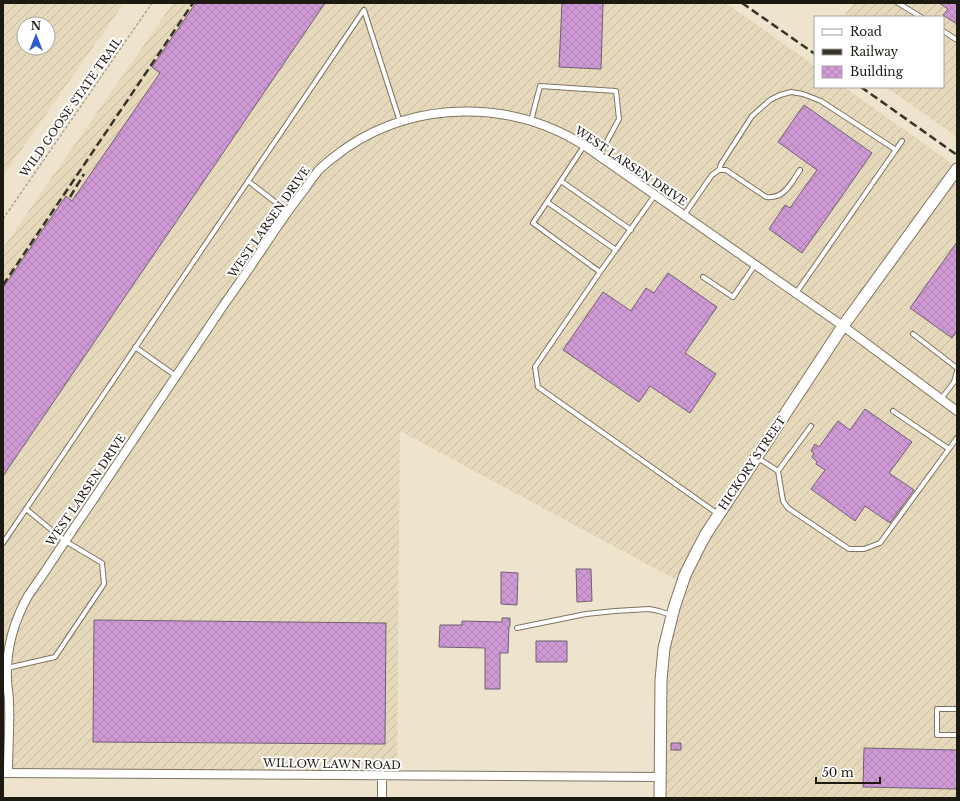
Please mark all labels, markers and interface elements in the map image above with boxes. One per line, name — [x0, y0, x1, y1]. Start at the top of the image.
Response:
north arrow — [16, 16, 56, 56]
legend — [814, 16, 944, 88]
text: N — [31, 19, 42, 33]
text: Road — [850, 24, 882, 39]
street label: WILD GOOSE STATE TRAIL — [17, 34, 125, 181]
text: Railway — [850, 44, 899, 59]
text: Building — [850, 64, 904, 79]
street label: WEST LARSEN DRIVE — [571, 123, 690, 209]
street label: WEST LARSEN DRIVE — [225, 164, 313, 281]
street label: HICKORY STREET — [715, 413, 789, 513]
street label: WEST LARSEN DRIVE — [43, 431, 129, 550]
street label: WILLOW LAWN ROAD — [262, 756, 401, 772]
scale bar — [816, 759, 880, 785]
text: 50 m — [822, 765, 854, 780]

